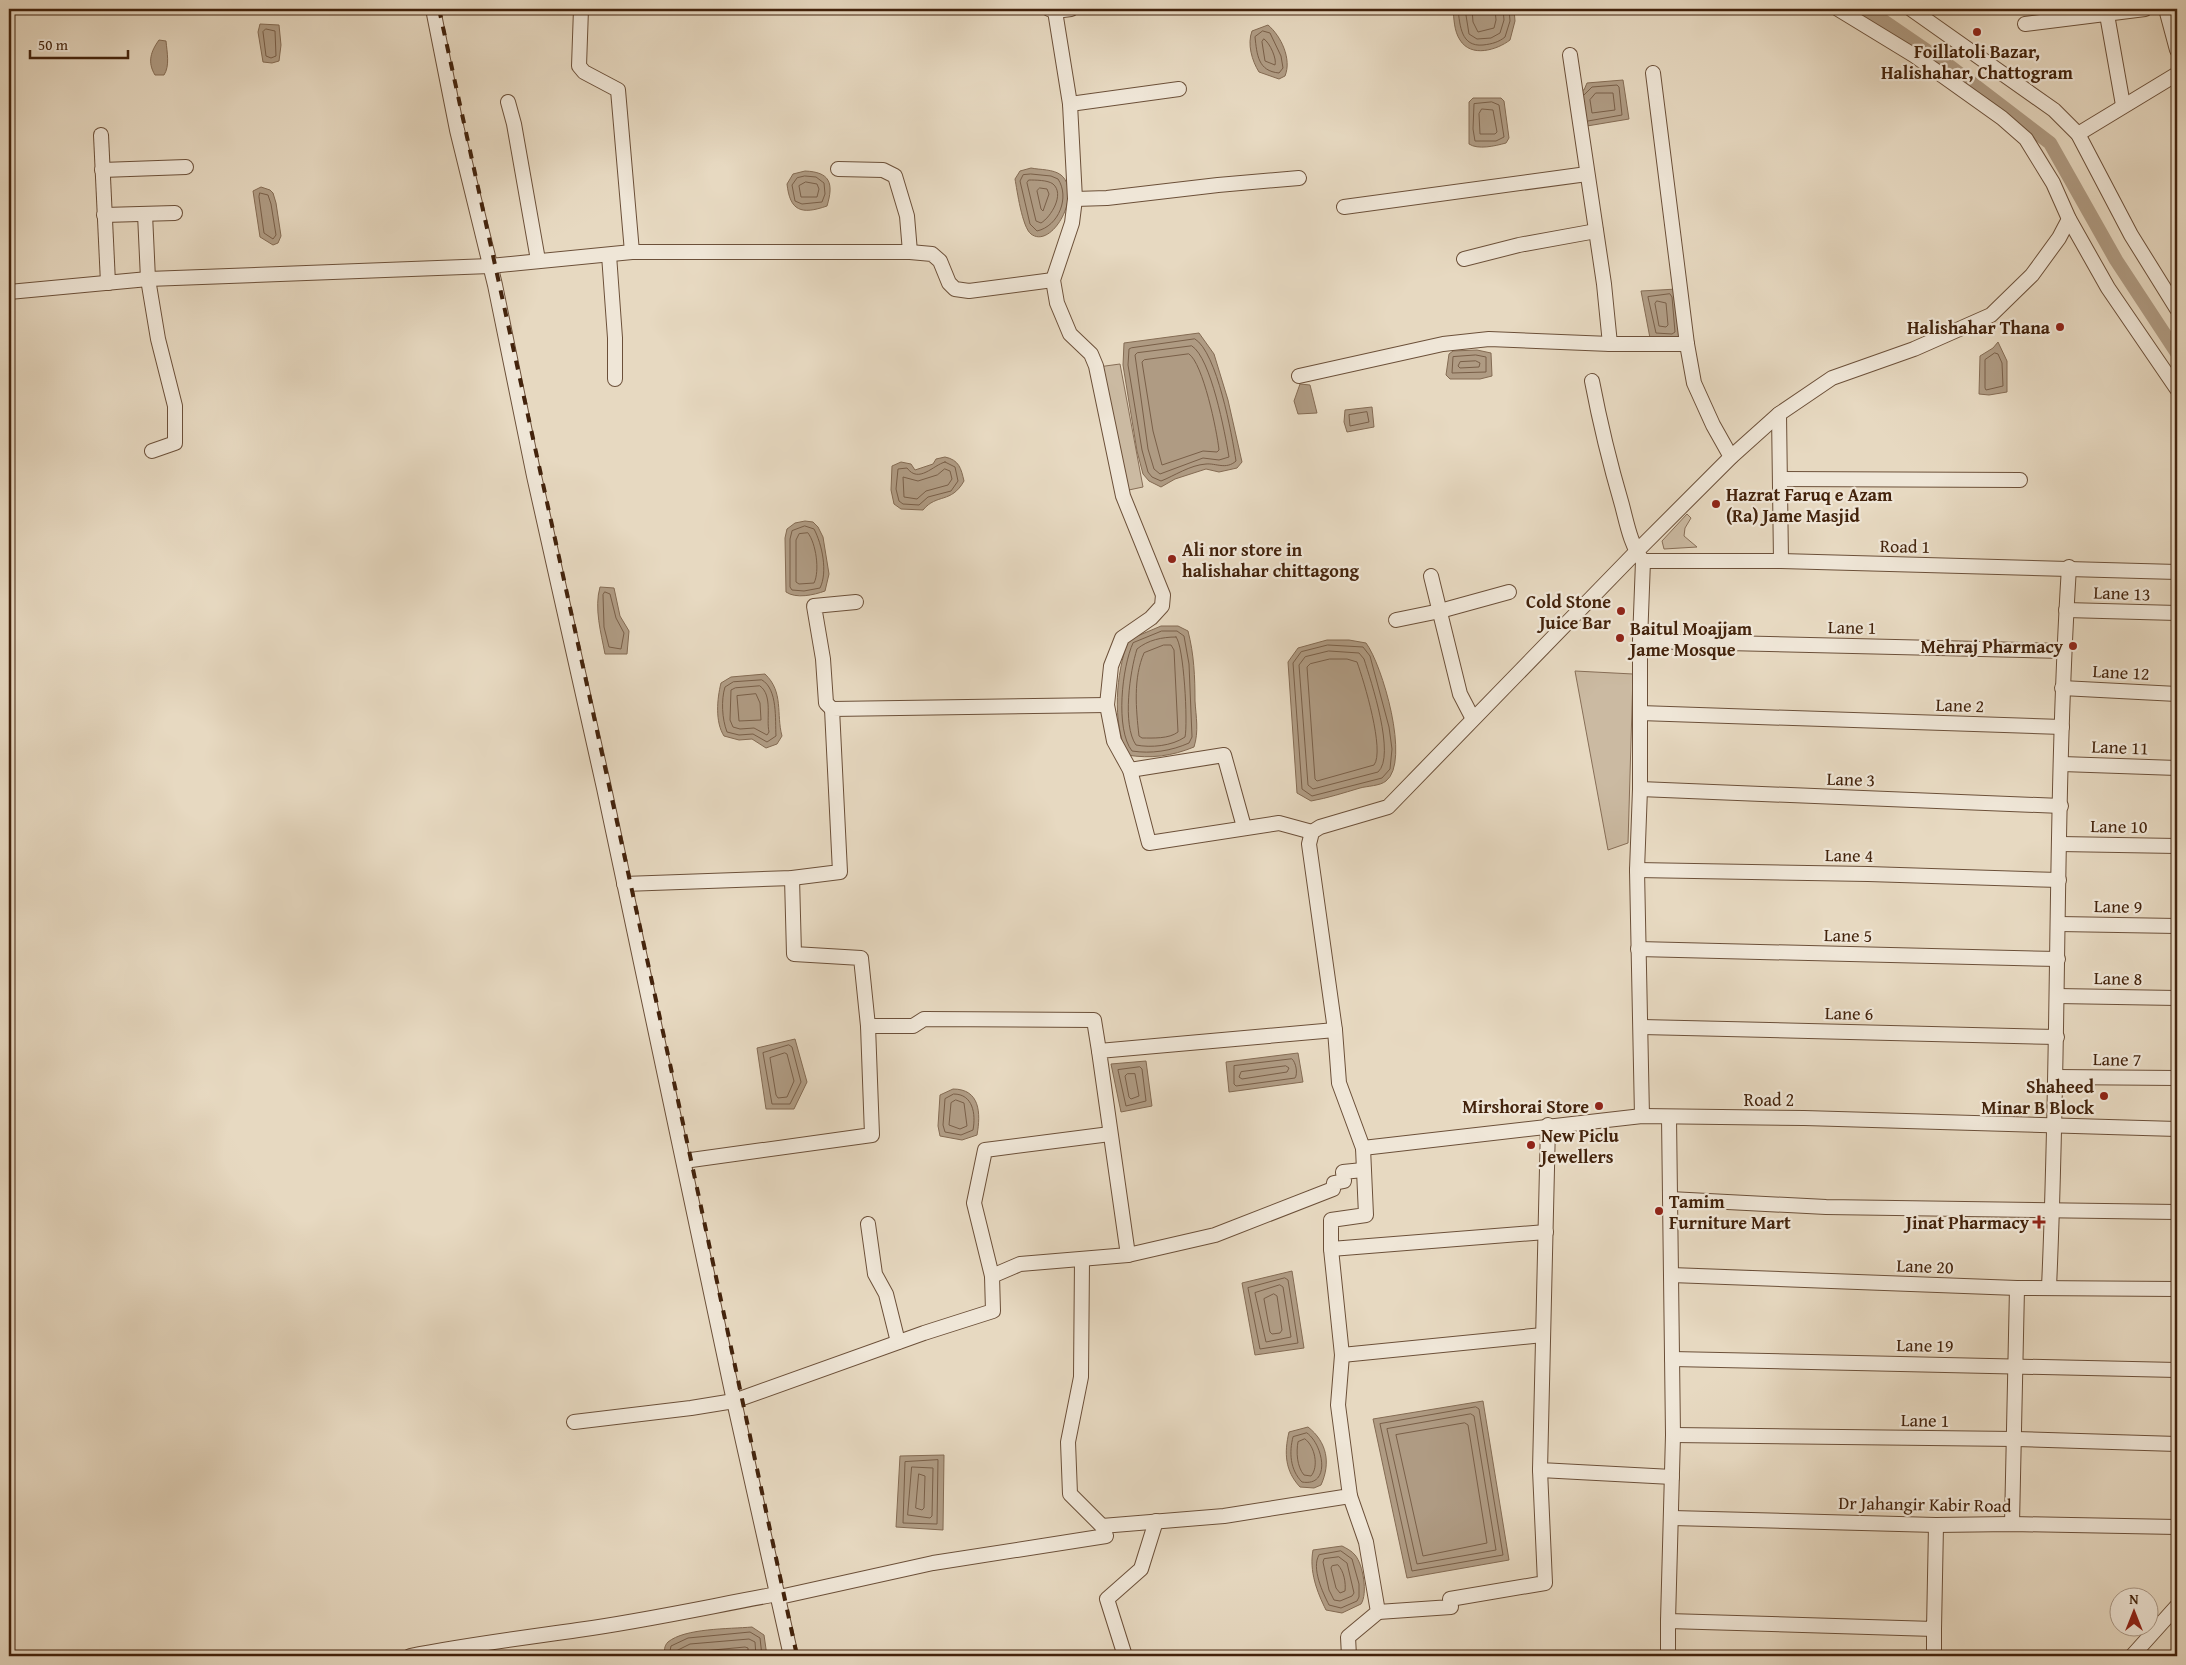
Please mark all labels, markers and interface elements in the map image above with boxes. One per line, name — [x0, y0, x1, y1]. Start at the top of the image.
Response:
marker: Foillatoli Bazar, Halishahar, Chattogram — [1971, 26, 1983, 38]
scale bar — [30, 28, 128, 60]
text: 50 m — [38, 34, 69, 55]
place label: Foillatoli Bazar, Halishahar, Chattogram — [1881, 38, 2073, 86]
place label: Halishahar Thana — [1907, 314, 2051, 341]
marker: Halishahar Thana — [2054, 321, 2066, 333]
place label: Hazrat Faruq e Azam (Ra) Jame Masjid — [1726, 481, 1893, 529]
marker: Hazrat Faruq e Azam (Ra) Jame Masjid — [1710, 498, 1722, 510]
street label: Road 1 — [1880, 532, 1930, 560]
place label: Ali nor store in halishahar chittagong — [1182, 536, 1360, 584]
marker: Ali nor store in halishahar chittagong — [1166, 553, 1178, 565]
street label: Lane 13 — [2093, 579, 2151, 607]
place label: Cold Stone Juice Bar — [1526, 588, 1612, 636]
marker: Cold Stone Juice Bar — [1615, 605, 1627, 617]
street label: Lane 1 — [1828, 613, 1876, 641]
place label: Baitul Moajjam Jame Mosque — [1627, 615, 1753, 663]
marker: Baitul Moajjam Jame Mosque — [1614, 632, 1626, 644]
place label: Mehraj Pharmacy — [1921, 633, 2064, 660]
marker: Mehraj Pharmacy — [2067, 640, 2079, 652]
street label: Lane 12 — [2092, 657, 2150, 687]
street label: Lane 2 — [1935, 691, 1985, 719]
street label: Lane 11 — [2091, 733, 2149, 761]
street label: Lane 3 — [1826, 765, 1876, 793]
street label: Lane 10 — [2090, 812, 2148, 840]
street label: Lane 4 — [1825, 841, 1873, 869]
street label: Lane 9 — [2094, 892, 2142, 920]
street label: Lane 5 — [1824, 921, 1872, 949]
street label: Lane 8 — [2094, 964, 2142, 992]
street label: Lane 6 — [1825, 999, 1873, 1027]
street label: Lane 7 — [2093, 1045, 2141, 1073]
place label: Shaheed Minar B Block — [1981, 1073, 2095, 1121]
street label: Road 2 — [1744, 1086, 1794, 1113]
marker: Shaheed Minar B Block — [2098, 1090, 2110, 1102]
place label: Mirshorai Store — [1462, 1093, 1589, 1120]
marker: Mirshorai Store — [1593, 1100, 1605, 1112]
place label: New Piclu Jewellers — [1538, 1122, 1619, 1170]
marker: New Piclu Jewellers — [1525, 1139, 1537, 1151]
place label: Tamim Furniture Mart — [1669, 1188, 1791, 1236]
marker: Tamim Furniture Mart — [1653, 1205, 1665, 1217]
place label: Jinat Pharmacy — [1903, 1209, 2030, 1236]
marker: Jinat Pharmacy — [2033, 1216, 2045, 1228]
street label: Lane 20 — [1896, 1252, 1954, 1281]
street label: Lane 19 — [1896, 1331, 1954, 1359]
street label: Lane 1 — [1901, 1406, 1949, 1434]
street label: Dr Jahangir Kabir Road — [1838, 1489, 2012, 1519]
north arrow — [2108, 1588, 2158, 1638]
text: N — [2129, 1589, 2139, 1609]

